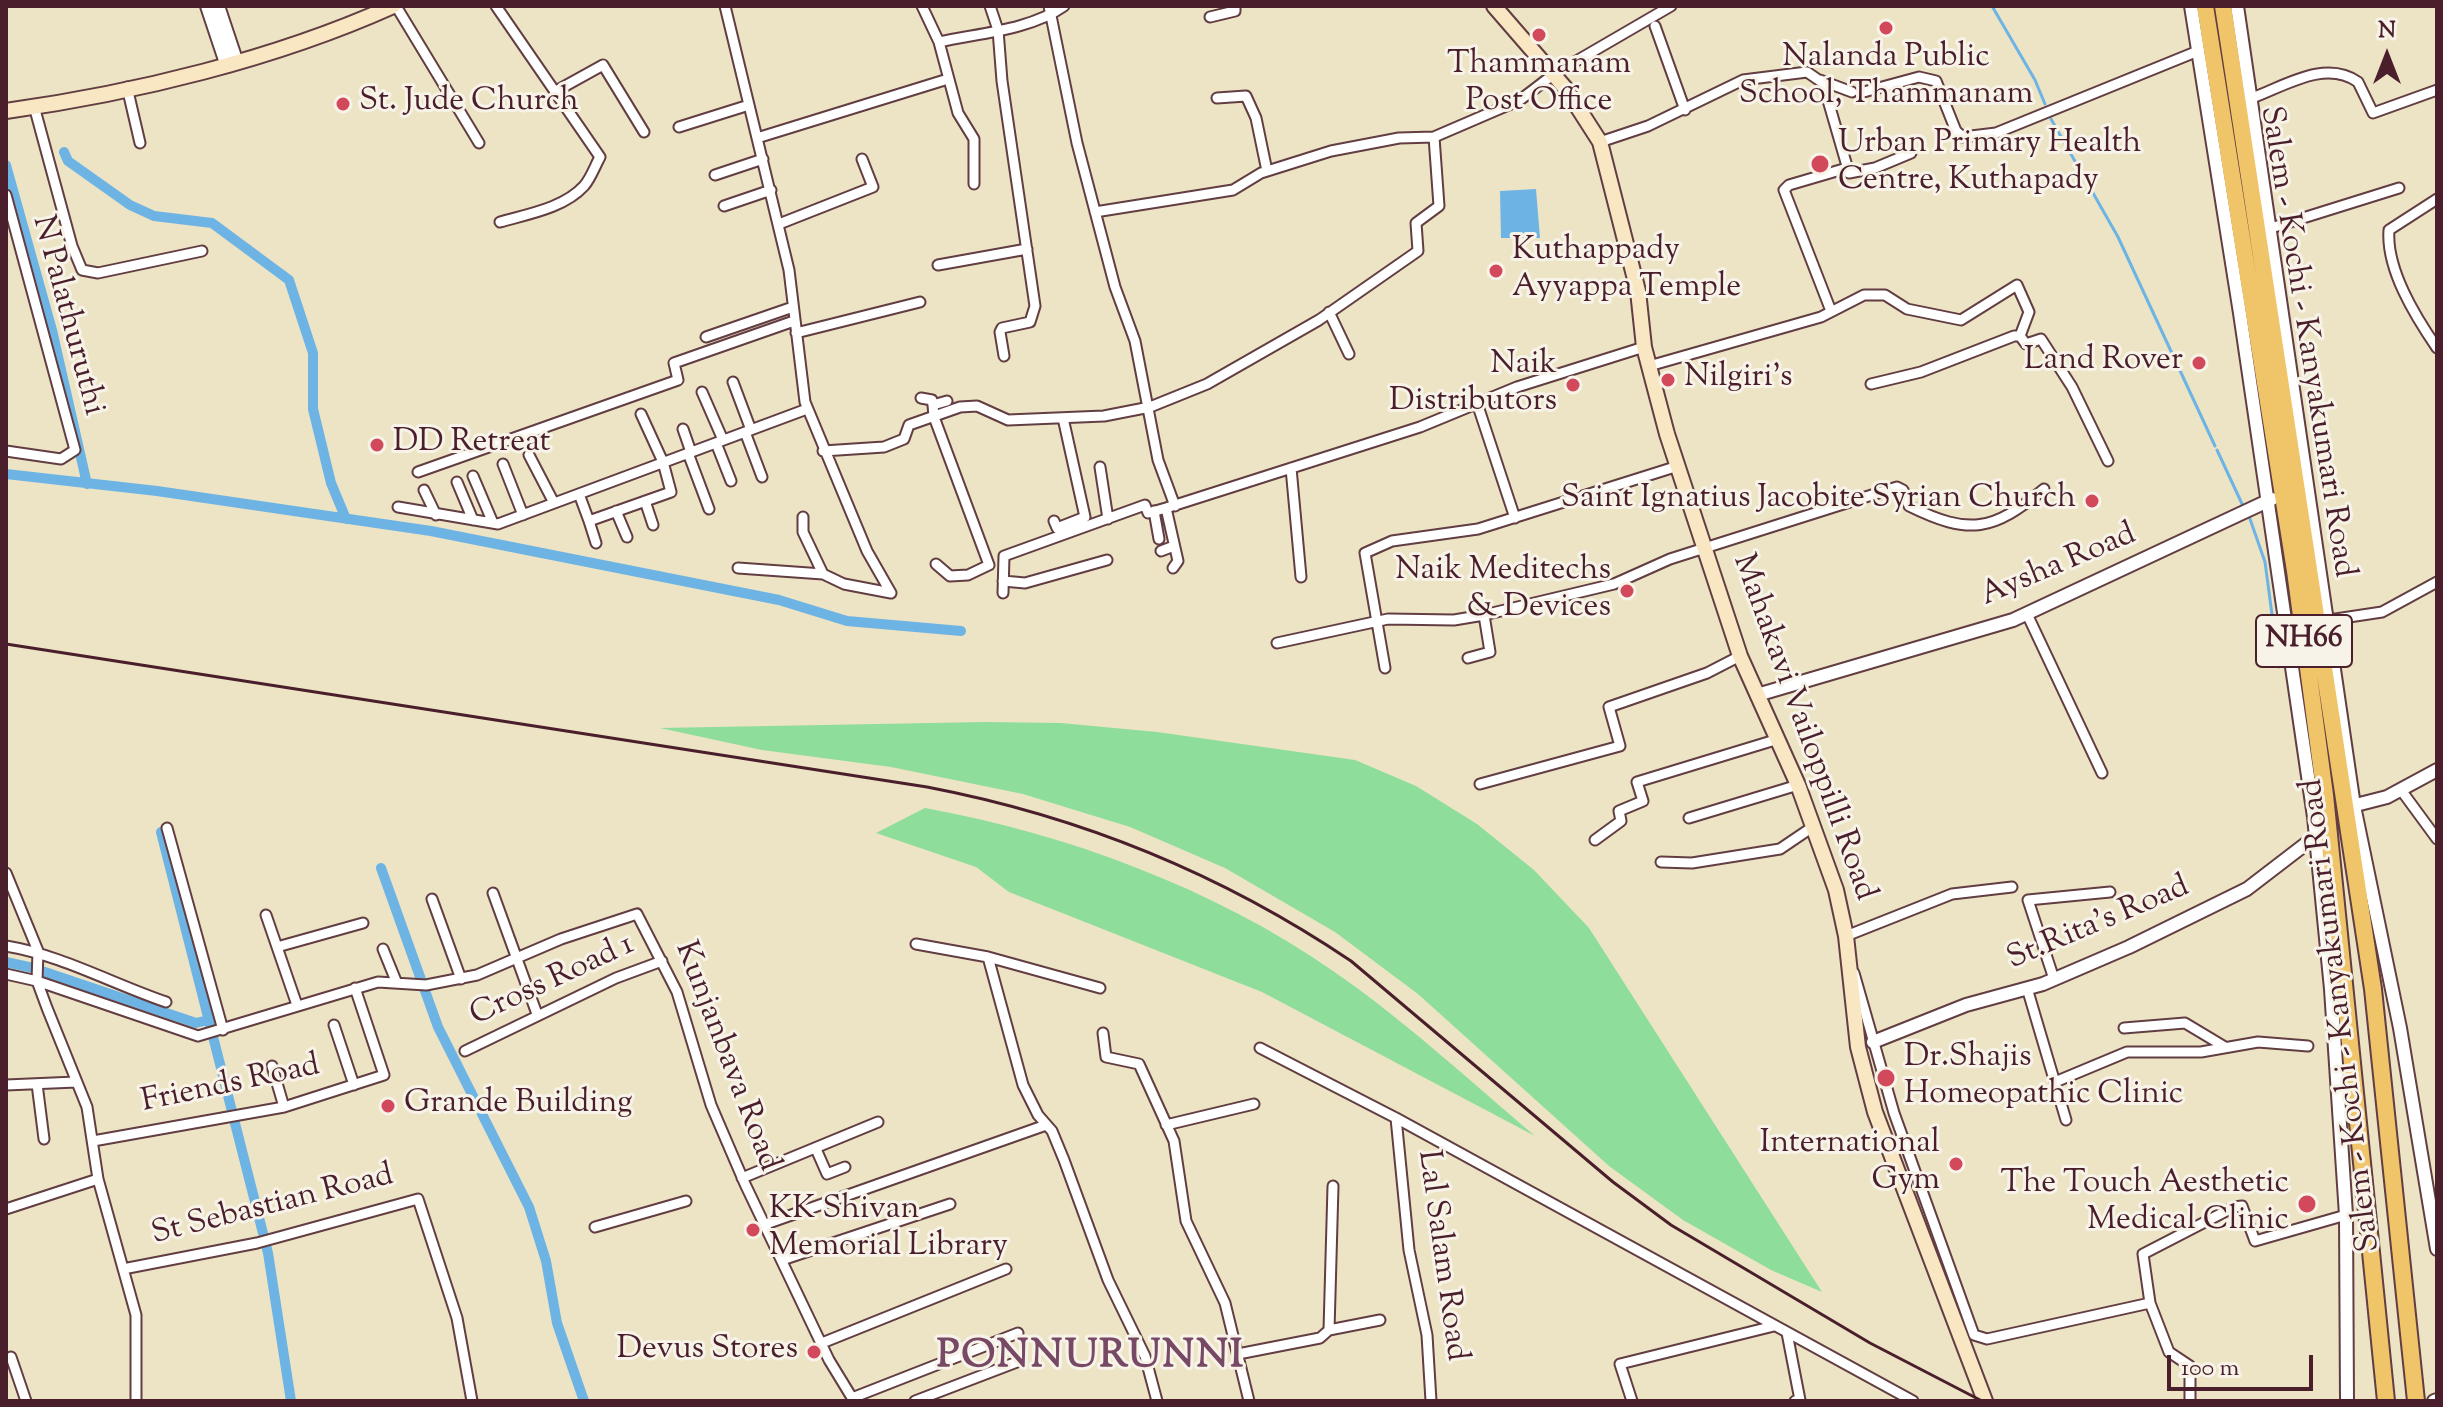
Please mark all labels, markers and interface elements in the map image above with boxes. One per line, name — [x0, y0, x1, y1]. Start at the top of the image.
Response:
north arrow — [2347, 16, 2427, 96]
text: N — [2378, 16, 2396, 48]
marker: Nalanda Public School, Thammanam — [1877, 19, 1895, 37]
marker: Thammanam Post Office — [1530, 26, 1548, 44]
place label: Nalanda Public School, Thammanam — [1739, 41, 2033, 116]
place label: Thammanam Post Office — [1447, 48, 1631, 123]
place label: St. Jude Church — [359, 85, 579, 123]
marker: St. Jude Church — [334, 95, 352, 113]
street label: Salem - Kochi - Kanyakumari Road — [2249, 104, 2361, 580]
place label: Urban Primary Health Centre, Kuthapady — [1838, 127, 2141, 202]
marker: Urban Primary Health Centre, Kuthapady — [1809, 153, 1831, 175]
street label: N Palathuruthi — [21, 212, 111, 420]
place label: Kuthappady Ayyappa Temple — [1512, 234, 1741, 309]
marker: Kuthappady Ayyappa Temple — [1487, 262, 1505, 280]
place label: Land Rover — [2024, 344, 2183, 382]
place label: Naik Distributors — [1389, 348, 1557, 423]
marker: Land Rover — [2190, 354, 2208, 372]
place label: Nilgiri's — [1684, 361, 1793, 399]
marker: Nilgiri's — [1659, 371, 1677, 389]
marker: Naik Distributors — [1564, 376, 1582, 394]
place label: DD Retreat — [393, 426, 551, 464]
marker: DD Retreat — [368, 436, 386, 454]
place label: Saint Ignatius Jacobite Syrian Church — [1561, 482, 2076, 520]
marker: Saint Ignatius Jacobite Syrian Church — [2083, 492, 2101, 510]
street label: Aysha Road — [1976, 517, 2142, 617]
street label: Mahakavi Vailoppilli Road — [1721, 550, 1883, 906]
place label: Naik Meditechs & Devices — [1395, 554, 1611, 629]
marker: Naik Meditechs & Devices — [1618, 582, 1636, 600]
road number: NH66 — [2256, 615, 2352, 667]
street label: Salem - Kochi - Kanyakumari Road — [2295, 776, 2391, 1254]
street label: St.Rita's Road — [2002, 869, 2196, 981]
street label: Cross Road 1 — [465, 927, 641, 1037]
street label: Kunjanbava Road — [664, 937, 786, 1177]
place label: Dr.Shajis Homeopathic Clinic — [1904, 1041, 2183, 1116]
street label: Friends Road — [138, 1048, 324, 1124]
marker: Dr.Shajis Homeopathic Clinic — [1875, 1067, 1897, 1089]
place label: Grande Building — [404, 1087, 633, 1125]
marker: Grande Building — [379, 1097, 397, 1115]
place label: International Gym — [1760, 1127, 1940, 1202]
street label: Lal Salam Road — [1406, 1148, 1474, 1364]
marker: International Gym — [1947, 1155, 1965, 1173]
street label: St Sebastian Road — [148, 1158, 398, 1256]
place label: The Touch Aesthetic Medical Clinic — [2000, 1167, 2289, 1242]
place label: KK Shivan Memorial Library — [769, 1193, 1008, 1268]
marker: The Touch Aesthetic Medical Clinic — [2296, 1193, 2318, 1215]
marker: KK Shivan Memorial Library — [744, 1221, 762, 1239]
place label: Devus Stores — [617, 1333, 798, 1371]
district label: PONNURUNNI — [937, 1335, 1245, 1383]
scale bar — [2171, 1339, 2317, 1389]
marker: Devus Stores — [805, 1343, 823, 1361]
text: 100 m — [2181, 1352, 2239, 1386]

